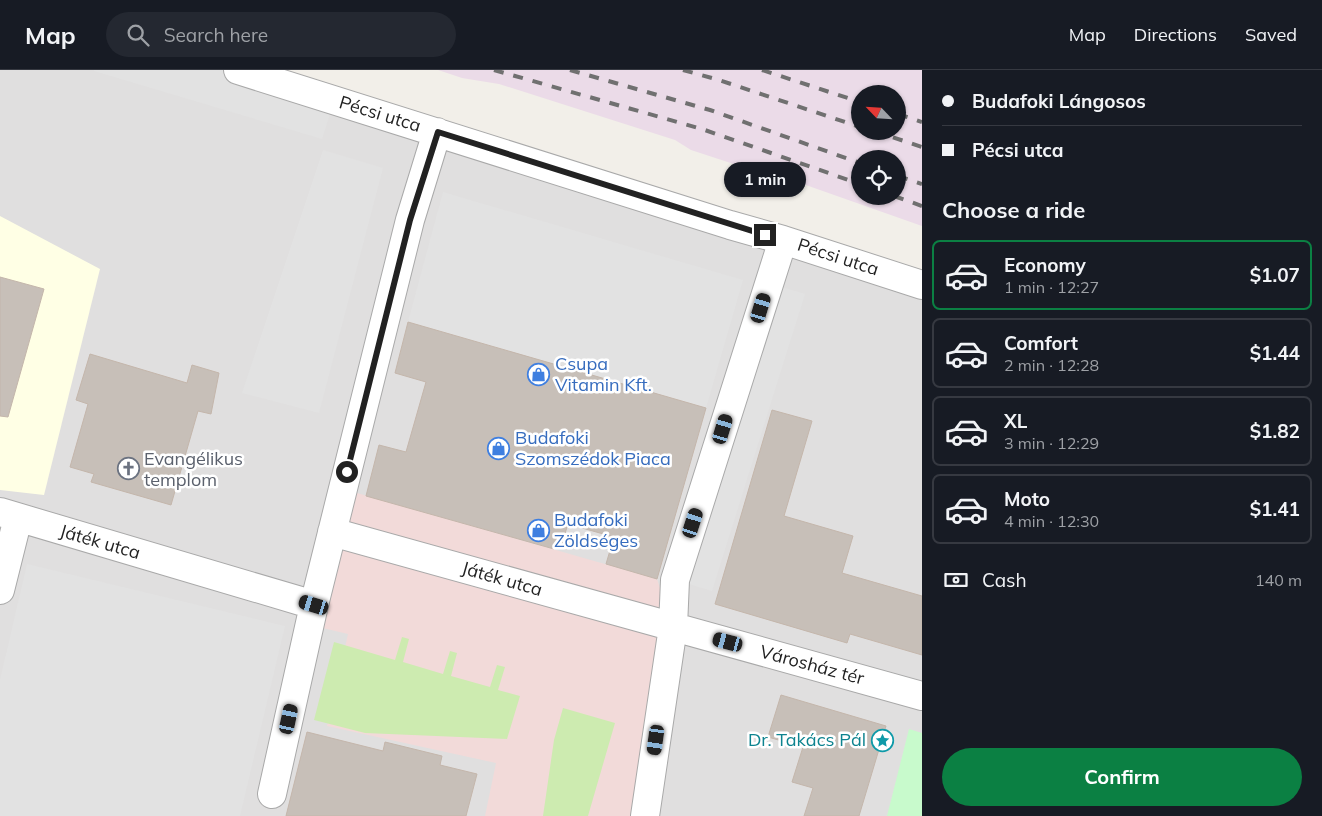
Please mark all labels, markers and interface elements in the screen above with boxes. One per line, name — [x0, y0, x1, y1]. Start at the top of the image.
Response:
search box — [106, 12, 456, 57]
text: Map — [25, 20, 76, 50]
icon: search — [124, 21, 152, 49]
text: Search here — [164, 23, 268, 47]
text: Map — [1069, 23, 1106, 46]
text: Directions — [1134, 23, 1217, 46]
text: Saved — [1245, 23, 1297, 46]
north arrow — [851, 85, 906, 140]
map controls — [851, 85, 906, 205]
text: Budafoki Lángosos — [972, 89, 1146, 113]
street label: Pécsi utca — [337, 90, 424, 137]
text: Pécsi utca — [972, 138, 1064, 162]
button: locate — [851, 150, 906, 205]
callout: 1 min — [724, 162, 806, 198]
text: 1 min — [744, 169, 786, 189]
text: Choose a ride — [942, 196, 1085, 224]
route end — [754, 224, 776, 246]
street label: Pécsi utca — [795, 233, 882, 280]
icon: car — [944, 253, 989, 298]
text: Economy — [1004, 253, 1086, 277]
text: $1.07 — [1250, 263, 1300, 287]
text: 1 min · 12:27 — [1004, 277, 1099, 297]
car — [749, 291, 772, 325]
icon: car — [944, 331, 989, 376]
text: Comfort — [1004, 331, 1078, 355]
text: $1.44 — [1250, 341, 1300, 365]
place label: Csupa Vitamin Kft. — [555, 352, 652, 396]
text: 2 min · 12:28 — [1004, 355, 1099, 375]
shop icon: Csupa Vitamin Kft. — [527, 362, 551, 386]
icon: car — [944, 409, 989, 454]
text: XL — [1004, 409, 1027, 433]
car — [711, 412, 734, 446]
text: $1.82 — [1250, 419, 1300, 443]
place label: Budafoki Szomszédok Piaca — [515, 426, 671, 470]
text: 3 min · 12:29 — [1004, 433, 1099, 453]
shop icon: Budafoki Szomszédok Piaca — [487, 436, 511, 460]
place label: Evangélikus templom — [144, 447, 243, 491]
church icon: Evangélikus templom — [116, 457, 140, 481]
route start — [336, 461, 358, 483]
icon: car — [944, 487, 989, 532]
text: Moto — [1004, 487, 1050, 511]
text: $1.41 — [1250, 497, 1300, 521]
car — [681, 506, 704, 540]
place label: Budafoki Zöldséges — [554, 508, 638, 552]
text: 4 min · 12:30 — [1004, 511, 1099, 531]
shop icon: Budafoki Zöldséges — [526, 518, 550, 542]
street label: Játék utca — [57, 519, 143, 564]
street label: Játék utca — [459, 556, 545, 601]
icon: cash — [942, 566, 970, 594]
text: Cash — [982, 568, 1027, 592]
text: 140 m — [1255, 570, 1302, 590]
car — [297, 593, 330, 617]
car — [711, 631, 744, 653]
street label: Városház tér — [758, 640, 867, 690]
car — [278, 703, 299, 735]
car — [646, 724, 665, 756]
place label: Dr. Takács Pál — [748, 728, 866, 751]
place icon: Dr. Takács Pál — [870, 728, 894, 752]
button: Confirm — [942, 748, 1302, 806]

